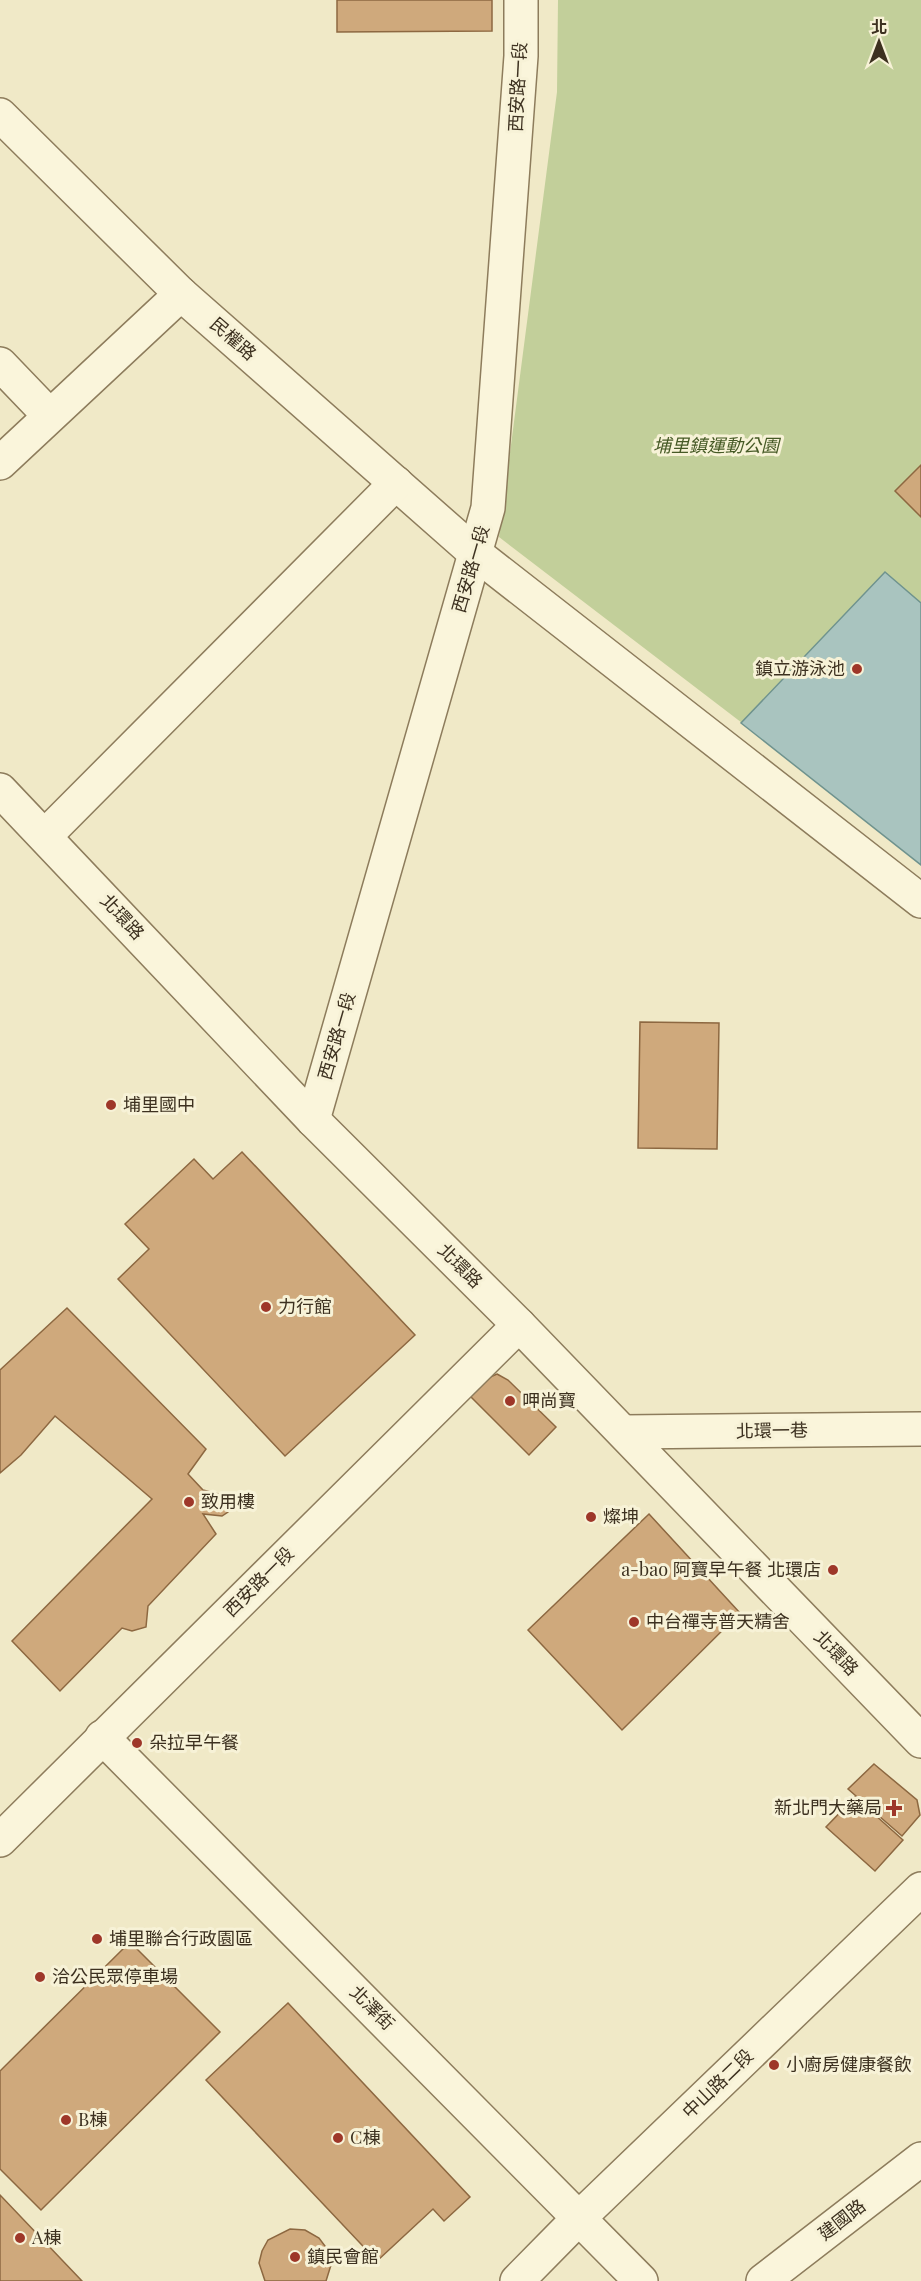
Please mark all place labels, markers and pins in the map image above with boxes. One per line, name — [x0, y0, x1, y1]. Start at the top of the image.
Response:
place label: 鎮立游泳池 — [755, 656, 845, 680]
marker: 鎮立游泳池 — [850, 662, 864, 676]
place label: 埔里國中 — [123, 1092, 195, 1116]
marker: 埔里國中 — [104, 1098, 118, 1112]
place label: 力行館 — [278, 1294, 332, 1318]
marker: 力行館 — [259, 1300, 273, 1314]
place label: 呷尚寶 — [522, 1388, 576, 1412]
marker: 呷尚寶 — [503, 1394, 517, 1408]
place label: 致用樓 — [201, 1489, 255, 1513]
marker: 致用樓 — [182, 1495, 196, 1509]
place label: 燦坤 — [603, 1504, 639, 1528]
marker: 燦坤 — [584, 1510, 598, 1524]
place label: a-bao 阿寶早午餐 北環店 — [621, 1557, 821, 1581]
marker: a-bao 阿寶早午餐 北環店 — [826, 1563, 840, 1577]
place label: 中台禪寺普天精舍 — [646, 1609, 790, 1633]
marker: 中台禪寺普天精舍 — [627, 1615, 641, 1629]
place label: 朵拉早午餐 — [149, 1730, 239, 1754]
marker: 朵拉早午餐 — [130, 1736, 144, 1750]
place label: 新北門大藥局 — [774, 1795, 882, 1819]
marker: 新北門大藥局 — [887, 1801, 901, 1815]
place label: 埔里聯合行政園區 — [109, 1926, 253, 1950]
marker: 埔里聯合行政園區 — [90, 1932, 104, 1946]
place label: 洽公民眾停車場 — [52, 1964, 178, 1988]
marker: 洽公民眾停車場 — [33, 1970, 47, 1984]
place label: 小廚房健康餐飲 — [786, 2052, 912, 2076]
marker: 小廚房健康餐飲 — [767, 2058, 781, 2072]
place label: B棟 — [78, 2107, 107, 2131]
marker: B棟 — [59, 2113, 73, 2127]
place label: C棟 — [350, 2125, 380, 2149]
marker: C棟 — [331, 2131, 345, 2145]
place label: A棟 — [31, 2225, 61, 2249]
marker: A棟 — [13, 2231, 27, 2245]
place label: 鎮民會館 — [307, 2244, 379, 2268]
marker: 鎮民會館 — [288, 2250, 302, 2264]

